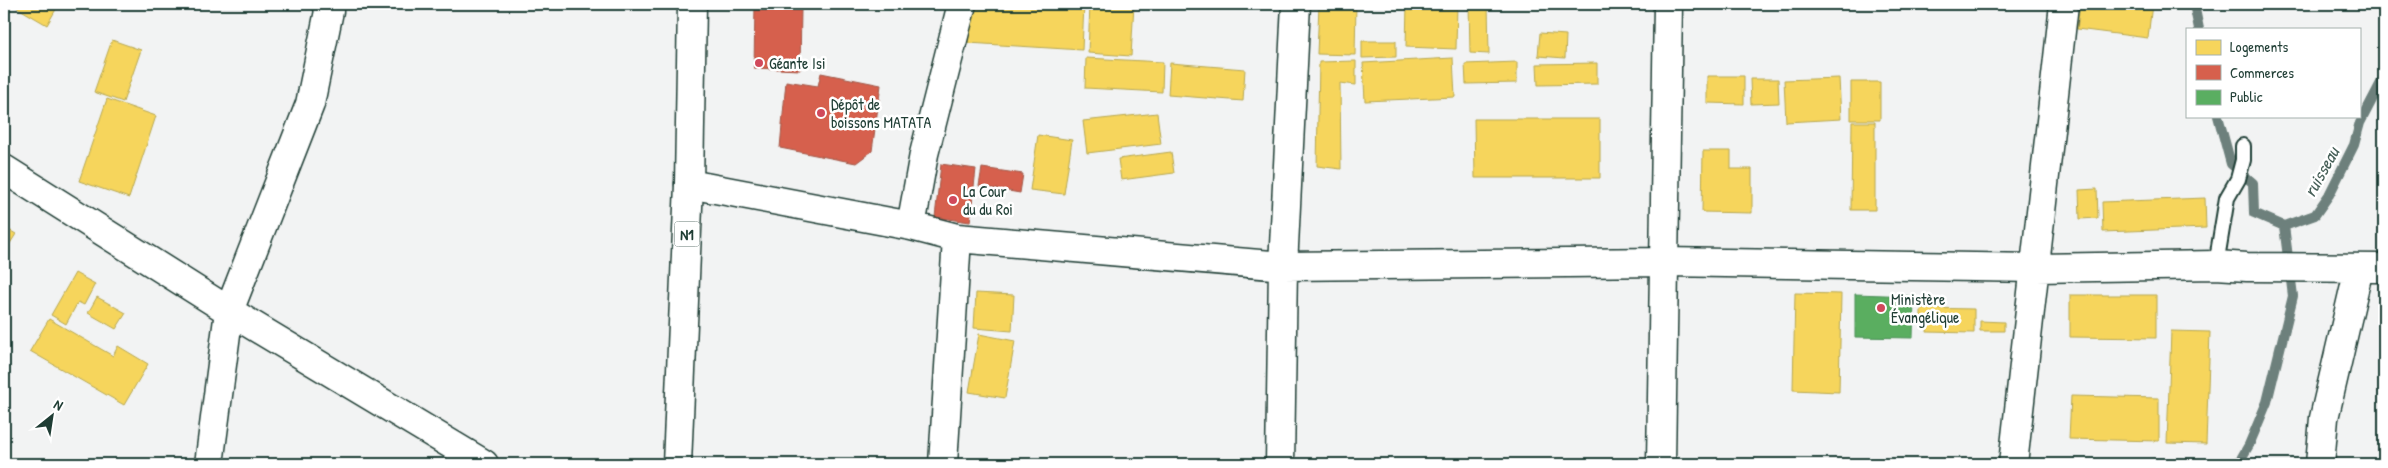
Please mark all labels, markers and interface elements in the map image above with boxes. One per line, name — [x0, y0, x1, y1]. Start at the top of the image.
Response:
legend — [2186, 28, 2360, 118]
text: Logements — [2230, 36, 2288, 57]
place label: Géante Isi — [769, 52, 826, 74]
marker: Géante Isi — [753, 57, 765, 69]
text: Commerces — [2230, 62, 2294, 83]
text: Public — [2230, 86, 2263, 107]
place label: Dépôt de boissons MATATA — [831, 93, 932, 133]
marker: Dépôt de boissons MATATA — [815, 107, 827, 119]
water label: ruisseau — [2297, 141, 2346, 201]
place label: La Cour du du Roi — [963, 180, 1013, 220]
marker: La Cour du du Roi — [947, 194, 959, 206]
road number: N1 — [674, 222, 700, 246]
place label: Ministère Évangélique — [1891, 288, 1960, 328]
marker: Ministère Évangélique — [1875, 302, 1887, 314]
north arrow — [28, 390, 78, 440]
text: N — [51, 394, 67, 415]

